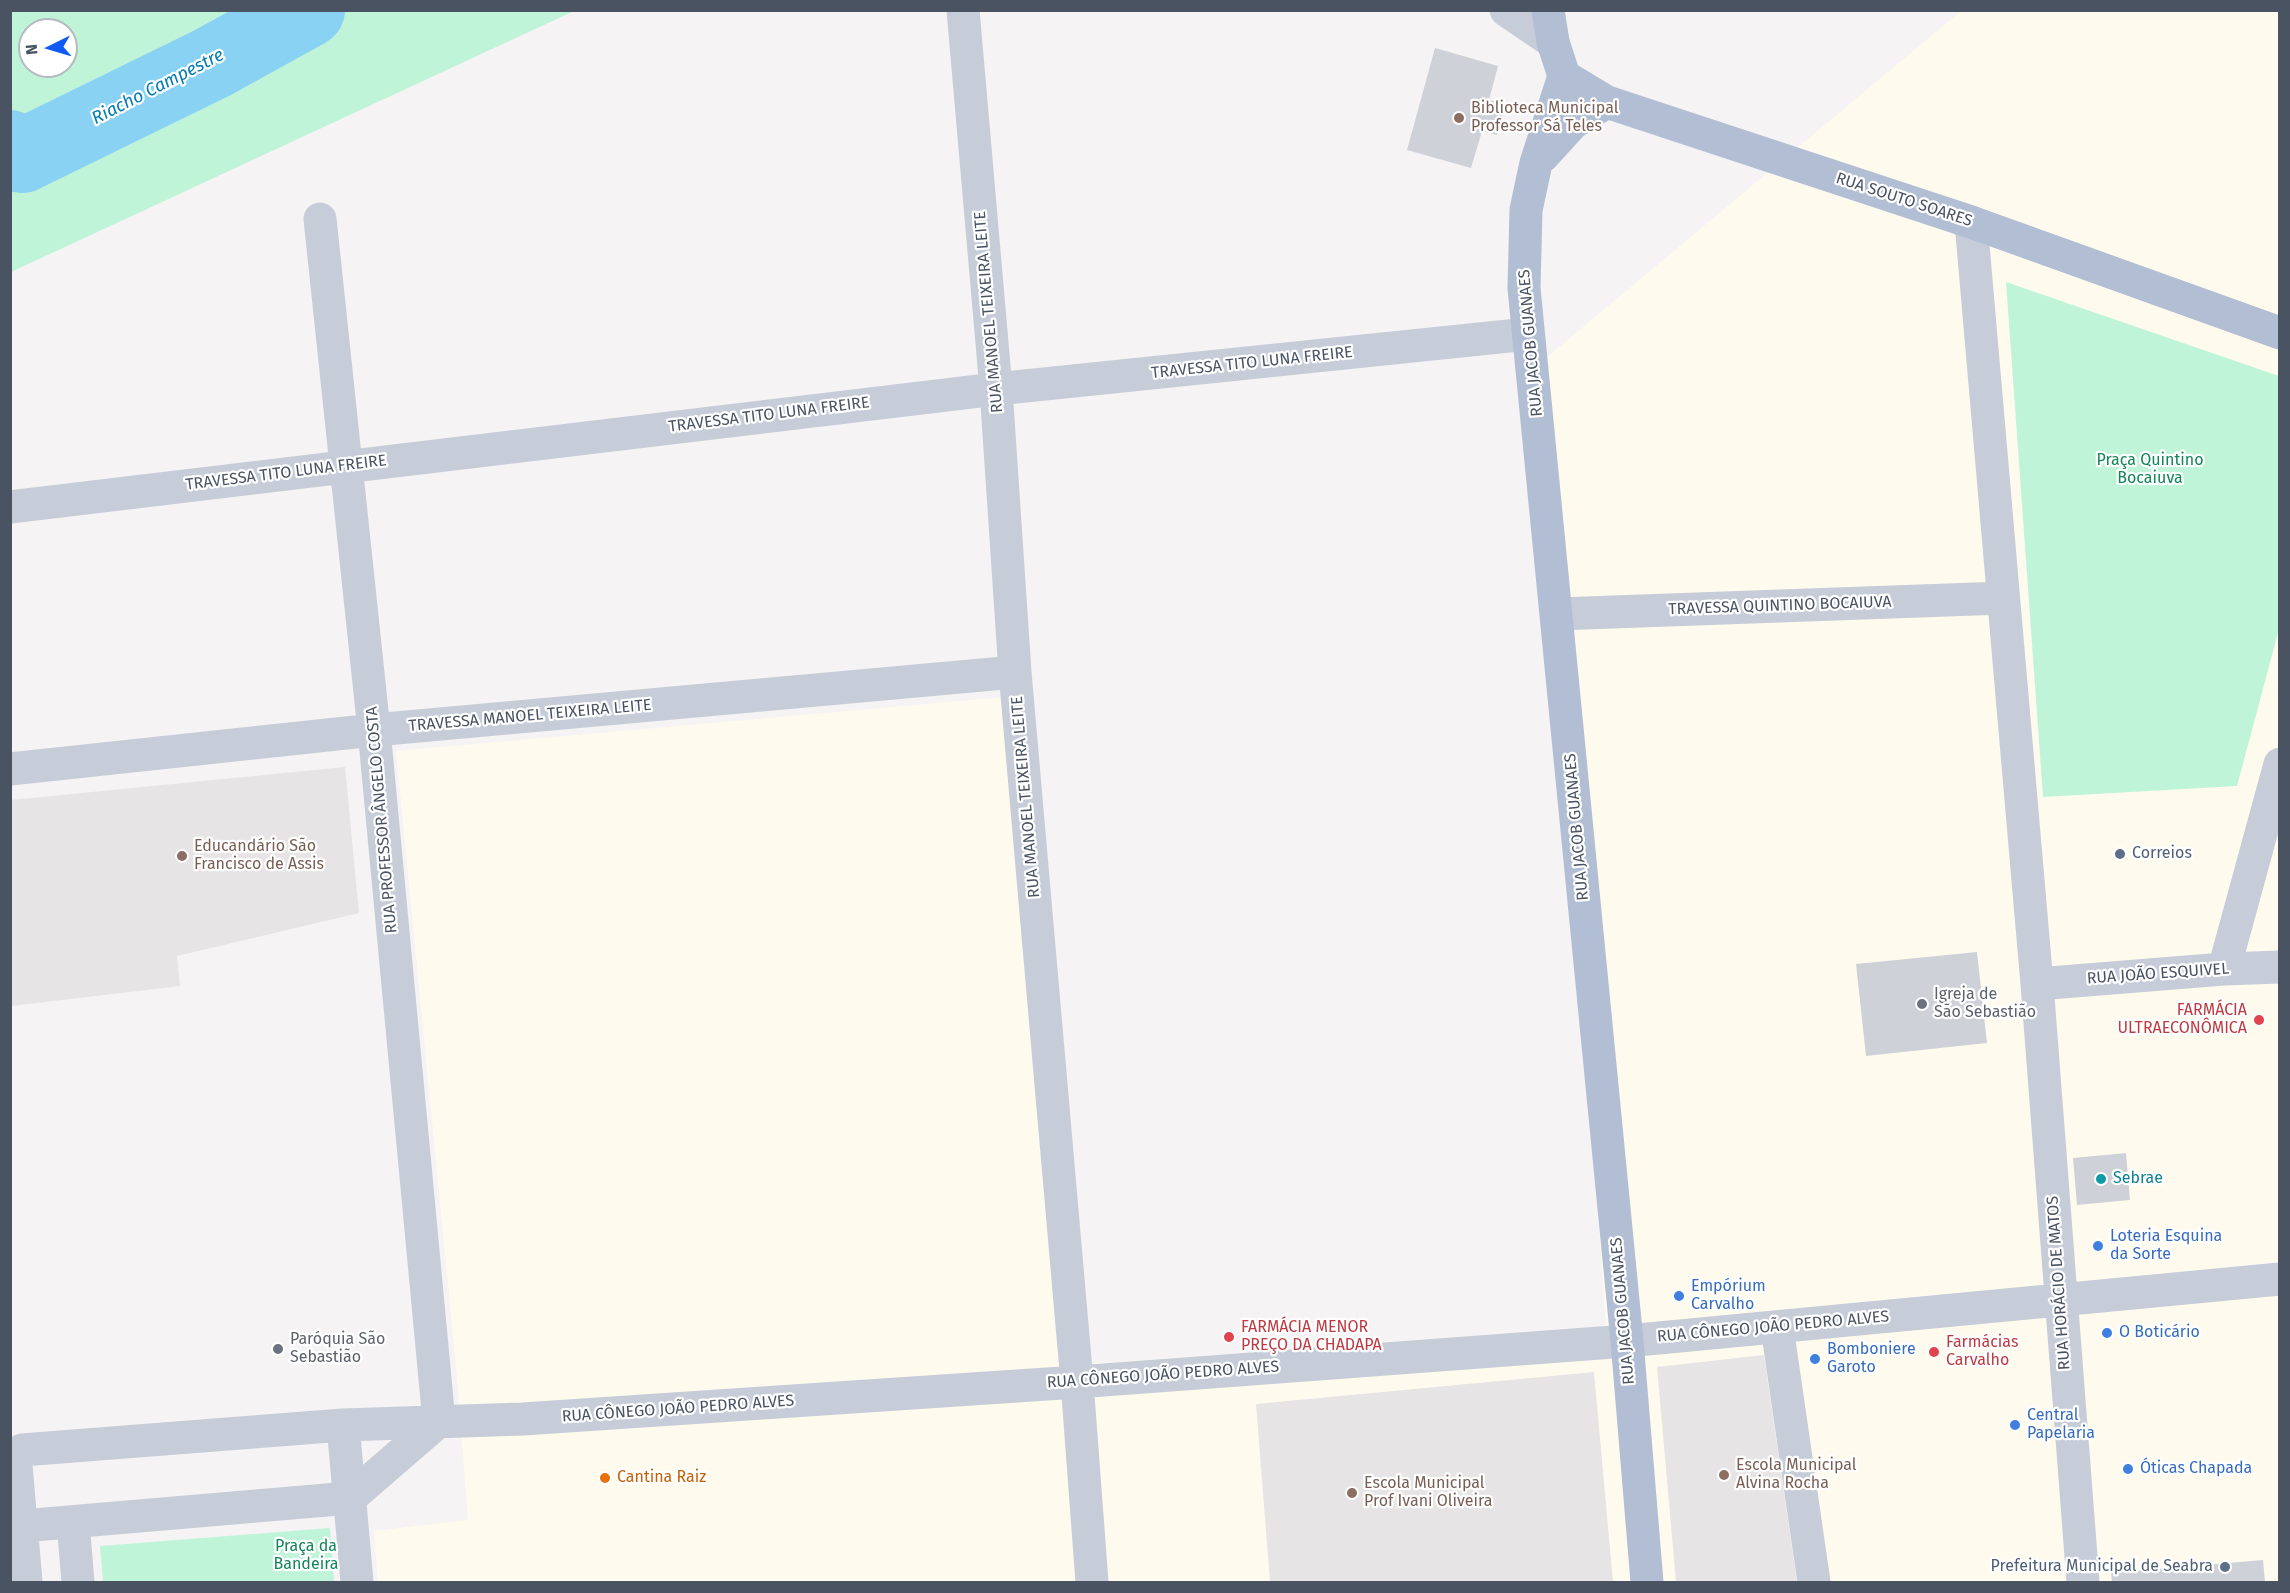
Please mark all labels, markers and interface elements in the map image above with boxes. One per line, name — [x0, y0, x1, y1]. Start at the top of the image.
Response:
north arrow — [18, 18, 78, 78]
text: N — [22, 43, 41, 56]
water label: Riacho Campestre — [88, 44, 228, 130]
place label: Biblioteca Municipal Professor Sá Teles — [1471, 99, 1618, 137]
marker: Biblioteca Municipal Professor Sá Teles — [1452, 111, 1466, 125]
street label: RUA SOUTO SOARES — [1833, 169, 1975, 231]
street label: RUA MANOEL TEIXEIRA LEITE — [971, 210, 1007, 414]
street label: RUA JACOB GUANAES — [1515, 269, 1547, 417]
street label: TRAVESSA TITO LUNA FREIRE — [1150, 343, 1354, 383]
street label: TRAVESSA TITO LUNA FREIRE — [667, 393, 871, 437]
street label: TRAVESSA TITO LUNA FREIRE — [184, 451, 388, 495]
park label: Praça Quintino Bocaiuva — [2097, 451, 2203, 489]
street label: TRAVESSA QUINTINO BOCAIUVA — [1668, 593, 1892, 619]
street label: RUA MANOEL TEIXEIRA LEITE — [1008, 695, 1044, 899]
street label: TRAVESSA MANOEL TEIXEIRA LEITE — [408, 696, 652, 736]
street label: RUA PROFESSOR ÂNGELO COSTA — [363, 706, 401, 934]
street label: RUA JACOB GUANAES — [1561, 753, 1593, 901]
place label: Educandário São Francisco de Assis — [194, 837, 324, 875]
place label: Correios — [2132, 844, 2192, 864]
marker: Correios — [2113, 847, 2127, 861]
marker: Educandário São Francisco de Assis — [175, 849, 189, 863]
street label: RUA JOÃO ESQUIVEL — [2086, 959, 2230, 989]
place label: Igreja de São Sebastião — [1934, 985, 2036, 1023]
marker: Igreja de São Sebastião — [1915, 997, 1929, 1011]
place label: FARMÁCIA ULTRAECONÔMICA — [2117, 1001, 2247, 1039]
marker: FARMÁCIA ULTRAECONÔMICA — [2252, 1013, 2266, 1027]
place label: Sebrae — [2113, 1169, 2163, 1189]
marker: Sebrae — [2094, 1172, 2108, 1186]
street label: RUA HORÁCIO DE MATOS — [2043, 1195, 2075, 1371]
place label: Loteria Esquina da Sorte — [2110, 1227, 2222, 1265]
street label: RUA JACOB GUANAES — [1607, 1237, 1639, 1385]
marker: Loteria Esquina da Sorte — [2091, 1239, 2105, 1253]
place label: Empórium Carvalho — [1691, 1277, 1766, 1315]
marker: Empórium Carvalho — [1672, 1289, 1686, 1303]
street label: RUA CÔNEGO JOÃO PEDRO ALVES — [1656, 1307, 1890, 1347]
place label: FARMÁCIA MENOR PREÇO DA CHADAPA — [1241, 1318, 1382, 1356]
place label: O Boticário — [2119, 1323, 2200, 1343]
marker: O Boticário — [2100, 1326, 2114, 1340]
place label: Paróquia São Sebastião — [290, 1330, 385, 1368]
marker: FARMÁCIA MENOR PREÇO DA CHADAPA — [1222, 1330, 1236, 1344]
place label: Farmácias Carvalho — [1946, 1333, 2018, 1371]
place label: Bomboniere Garoto — [1827, 1340, 1916, 1378]
marker: Paróquia São Sebastião — [271, 1342, 285, 1356]
marker: Farmácias Carvalho — [1927, 1345, 1941, 1359]
marker: Bomboniere Garoto — [1808, 1352, 1822, 1366]
street label: RUA CÔNEGO JOÃO PEDRO ALVES — [1046, 1357, 1280, 1393]
street label: RUA CÔNEGO JOÃO PEDRO ALVES — [561, 1391, 795, 1427]
place label: Central Papelaria — [2027, 1406, 2095, 1444]
marker: Central Papelaria — [2008, 1418, 2022, 1432]
place label: Escola Municipal Alvina Rocha — [1736, 1456, 1857, 1494]
place label: Óticas Chapada — [2140, 1459, 2252, 1479]
marker: Óticas Chapada — [2121, 1462, 2135, 1476]
place label: Cantina Raiz — [617, 1468, 706, 1488]
marker: Escola Municipal Alvina Rocha — [1717, 1468, 1731, 1482]
marker: Cantina Raiz — [598, 1471, 612, 1485]
place label: Escola Municipal Prof Ivani Oliveira — [1364, 1474, 1492, 1512]
marker: Escola Municipal Prof Ivani Oliveira — [1345, 1486, 1359, 1500]
park label: Praça da Bandeira — [274, 1537, 338, 1575]
place label: Prefeitura Municipal de Seabra — [1991, 1557, 2213, 1577]
marker: Prefeitura Municipal de Seabra — [2218, 1560, 2232, 1574]

